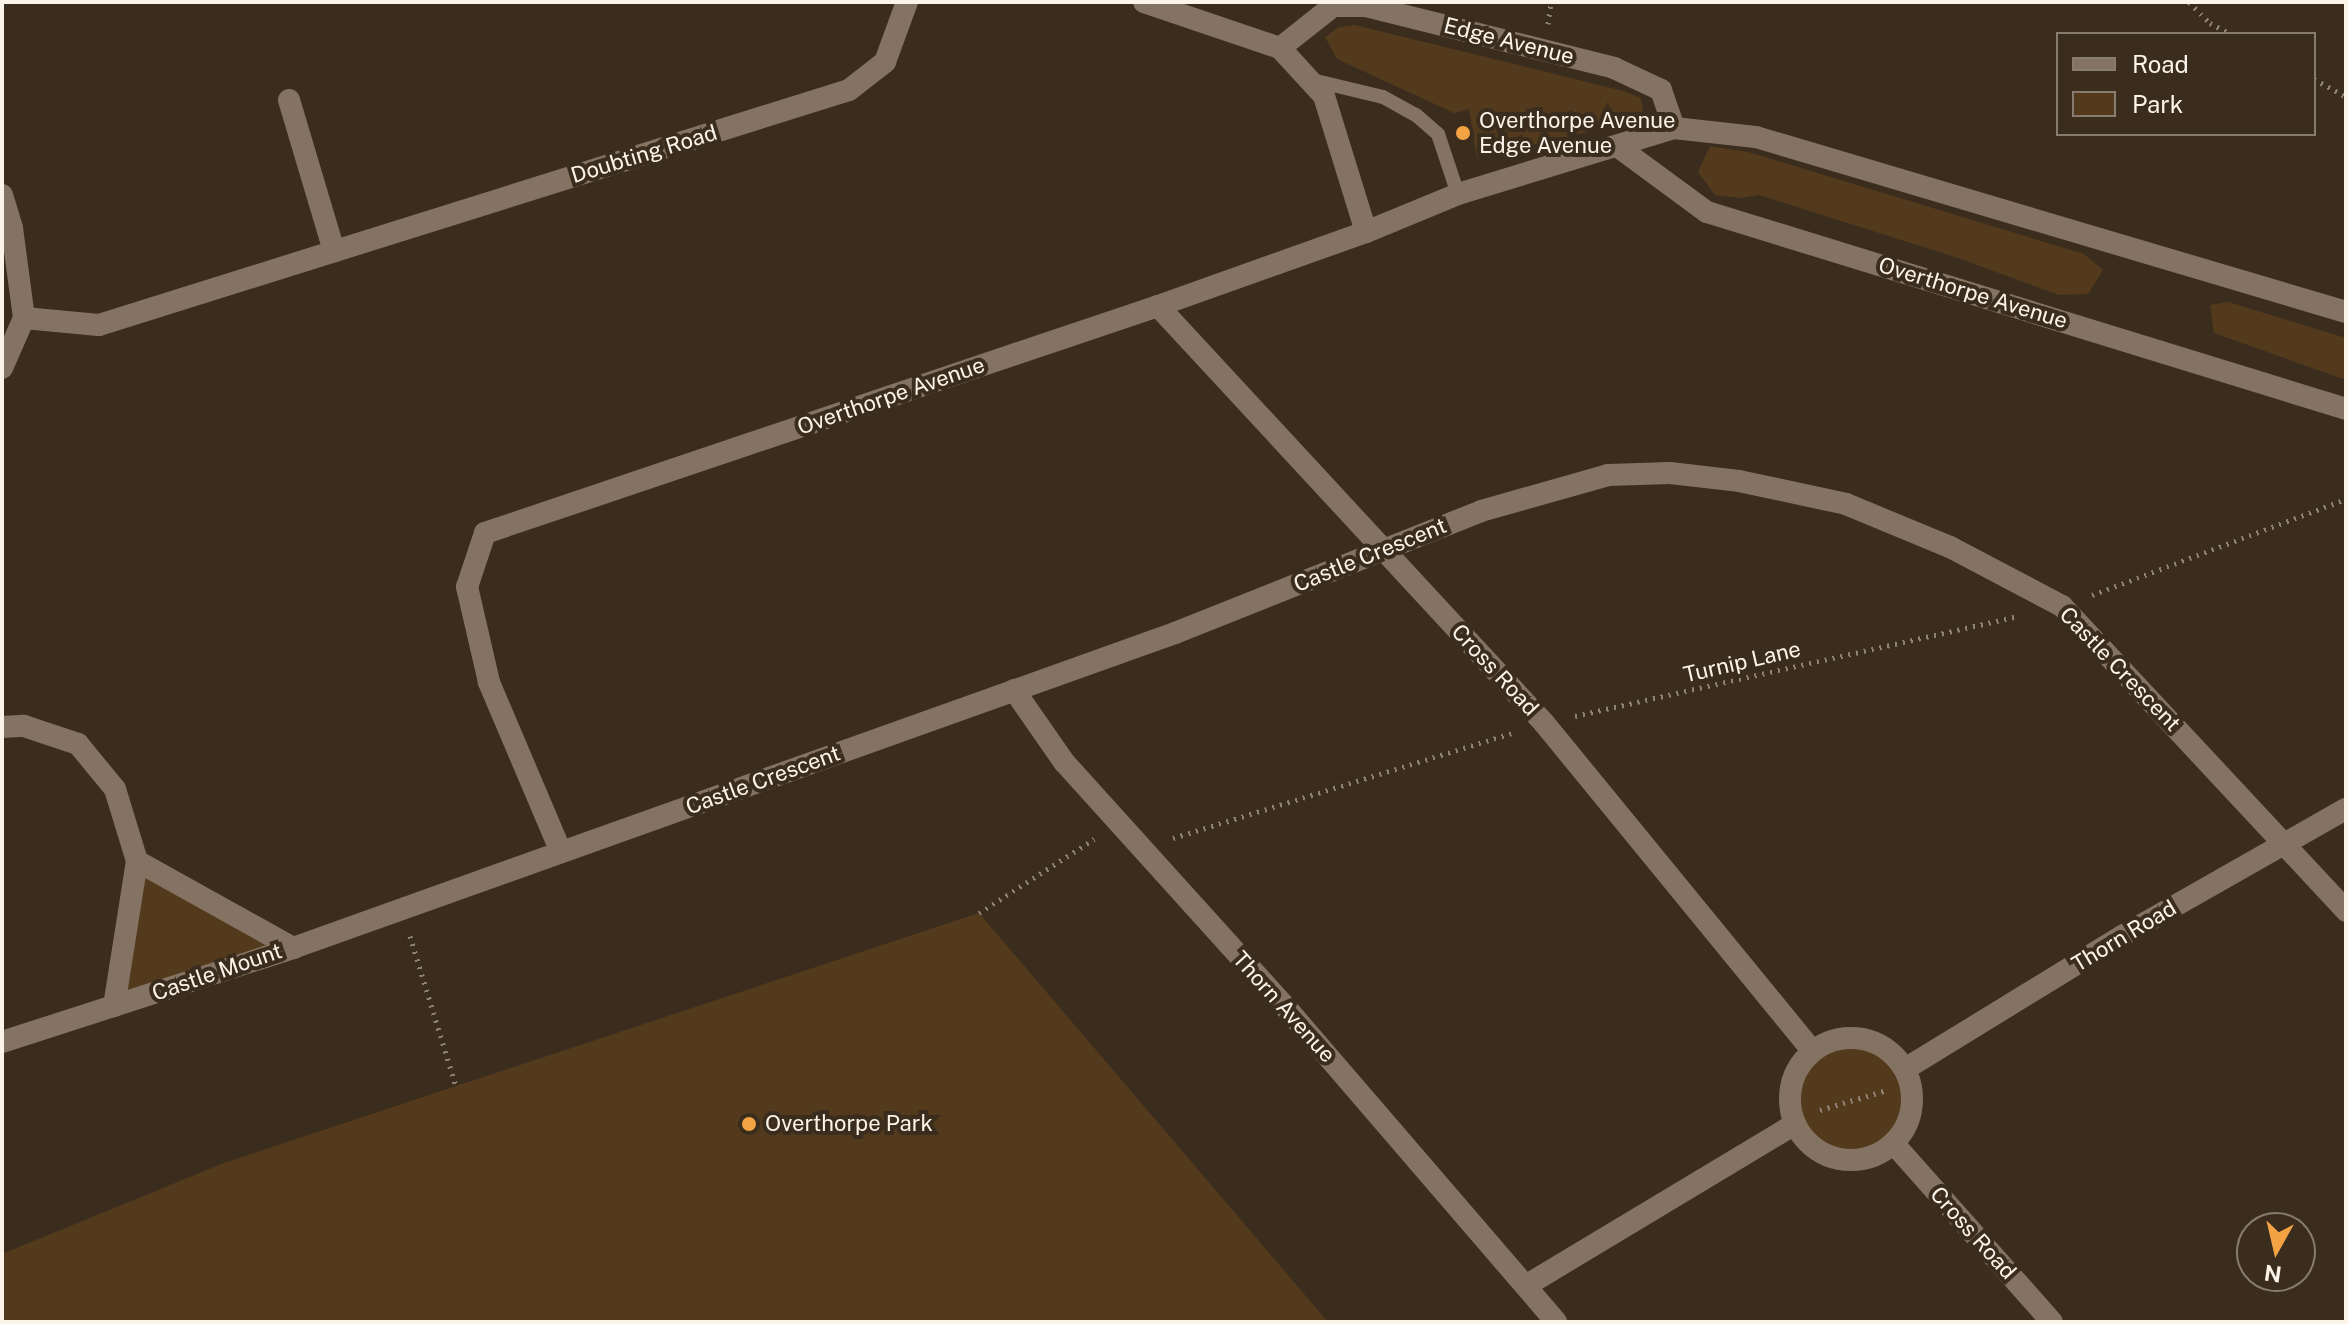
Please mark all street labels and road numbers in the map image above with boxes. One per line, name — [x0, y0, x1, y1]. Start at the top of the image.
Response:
street label: Edge Avenue — [1441, 12, 1577, 70]
street label: Doubting Road — [568, 119, 720, 189]
street label: Overthorpe Avenue — [1875, 252, 2071, 334]
street label: Overthorpe Avenue — [794, 352, 988, 440]
street label: Castle Crescent — [1290, 512, 1450, 598]
street label: Castle Crescent — [2054, 601, 2186, 737]
street label: Cross Road — [1446, 619, 1544, 721]
street label: Turnip Lane — [1681, 636, 1803, 688]
street label: Castle Crescent — [682, 740, 844, 820]
street label: Thorn Road — [2067, 895, 2181, 977]
street label: Castle Mount — [148, 937, 286, 1007]
street label: Thorn Avenue — [1227, 946, 1341, 1068]
street label: Cross Road — [1925, 1181, 2021, 1285]

